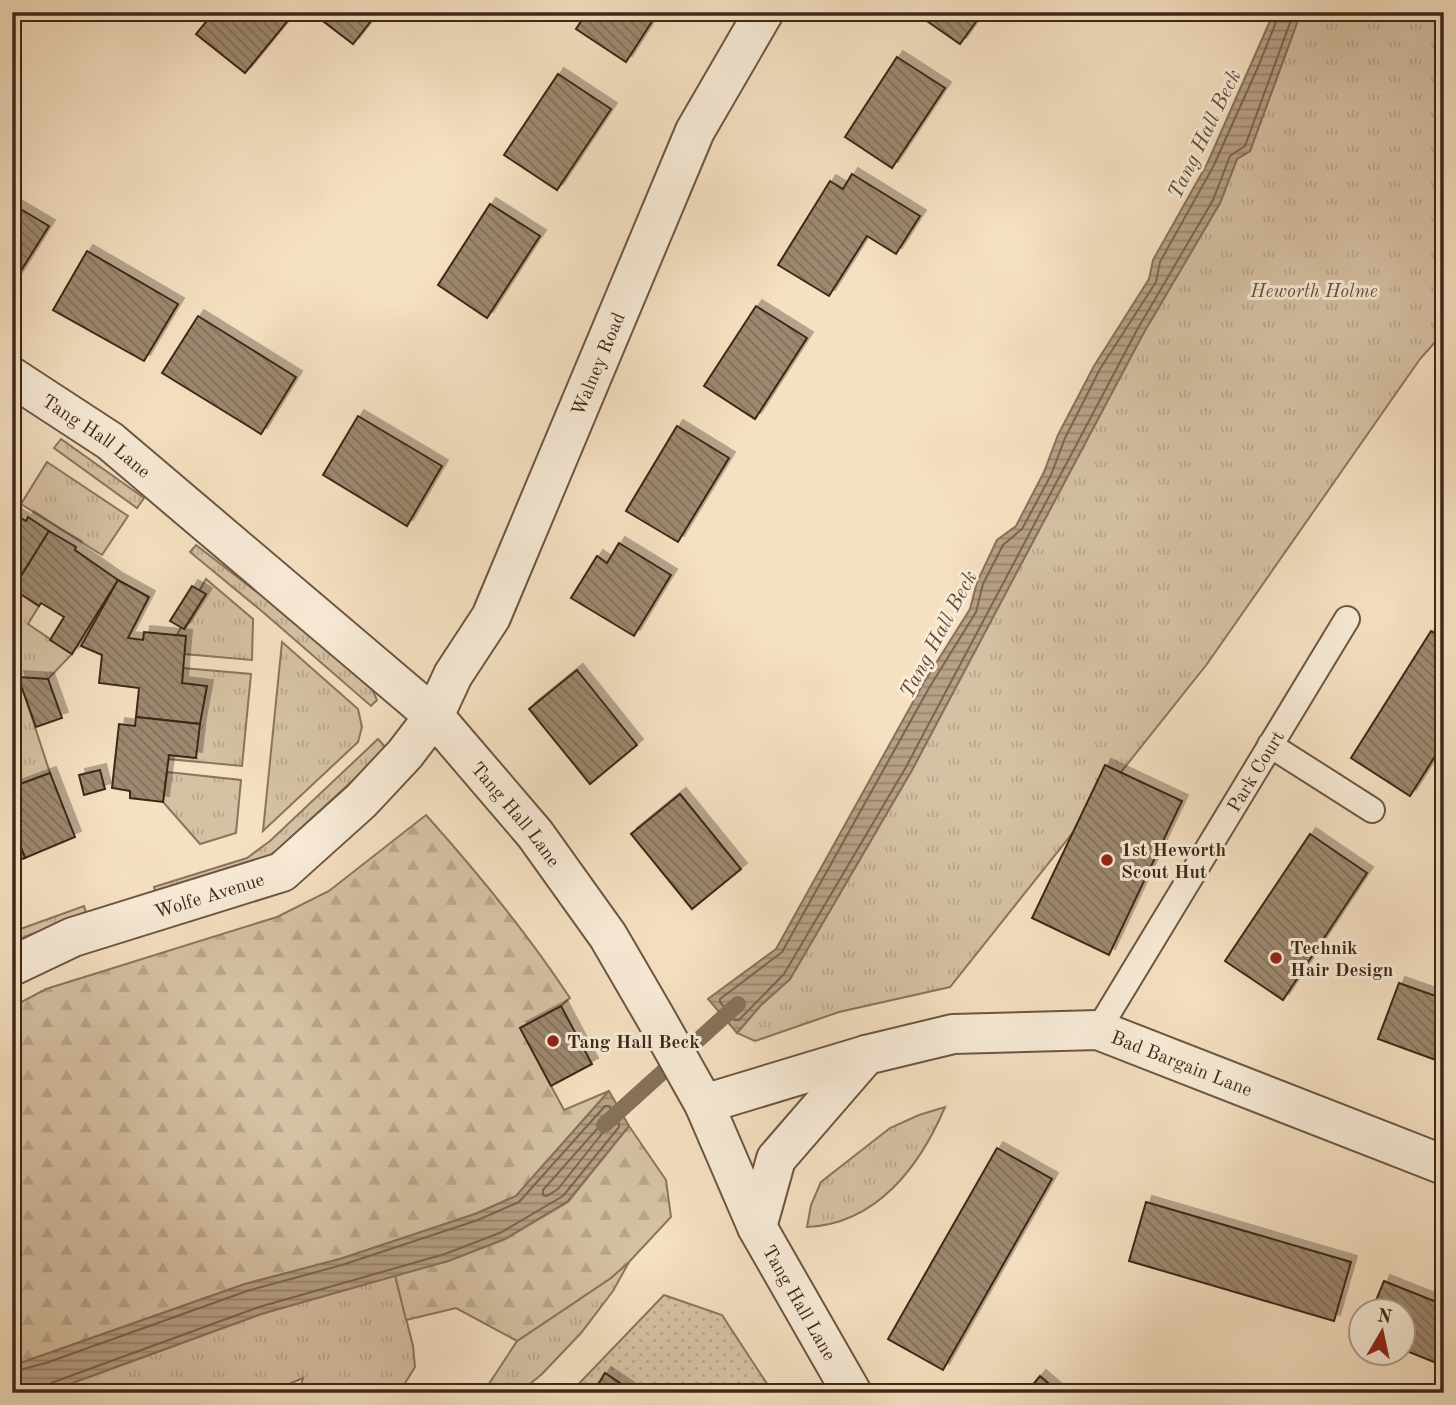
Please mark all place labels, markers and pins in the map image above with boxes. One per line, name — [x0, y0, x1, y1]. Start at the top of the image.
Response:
place label: 1st Heworth Scout Hut — [1121, 842, 1226, 883]
marker: 1st Heworth Scout Hut — [1099, 852, 1115, 868]
place label: Technik Hair Design — [1290, 940, 1393, 981]
marker: Technik Hair Design — [1268, 950, 1284, 966]
marker: Tang Hall Beck — [545, 1033, 561, 1049]
place label: Tang Hall Beck — [567, 1034, 700, 1053]

